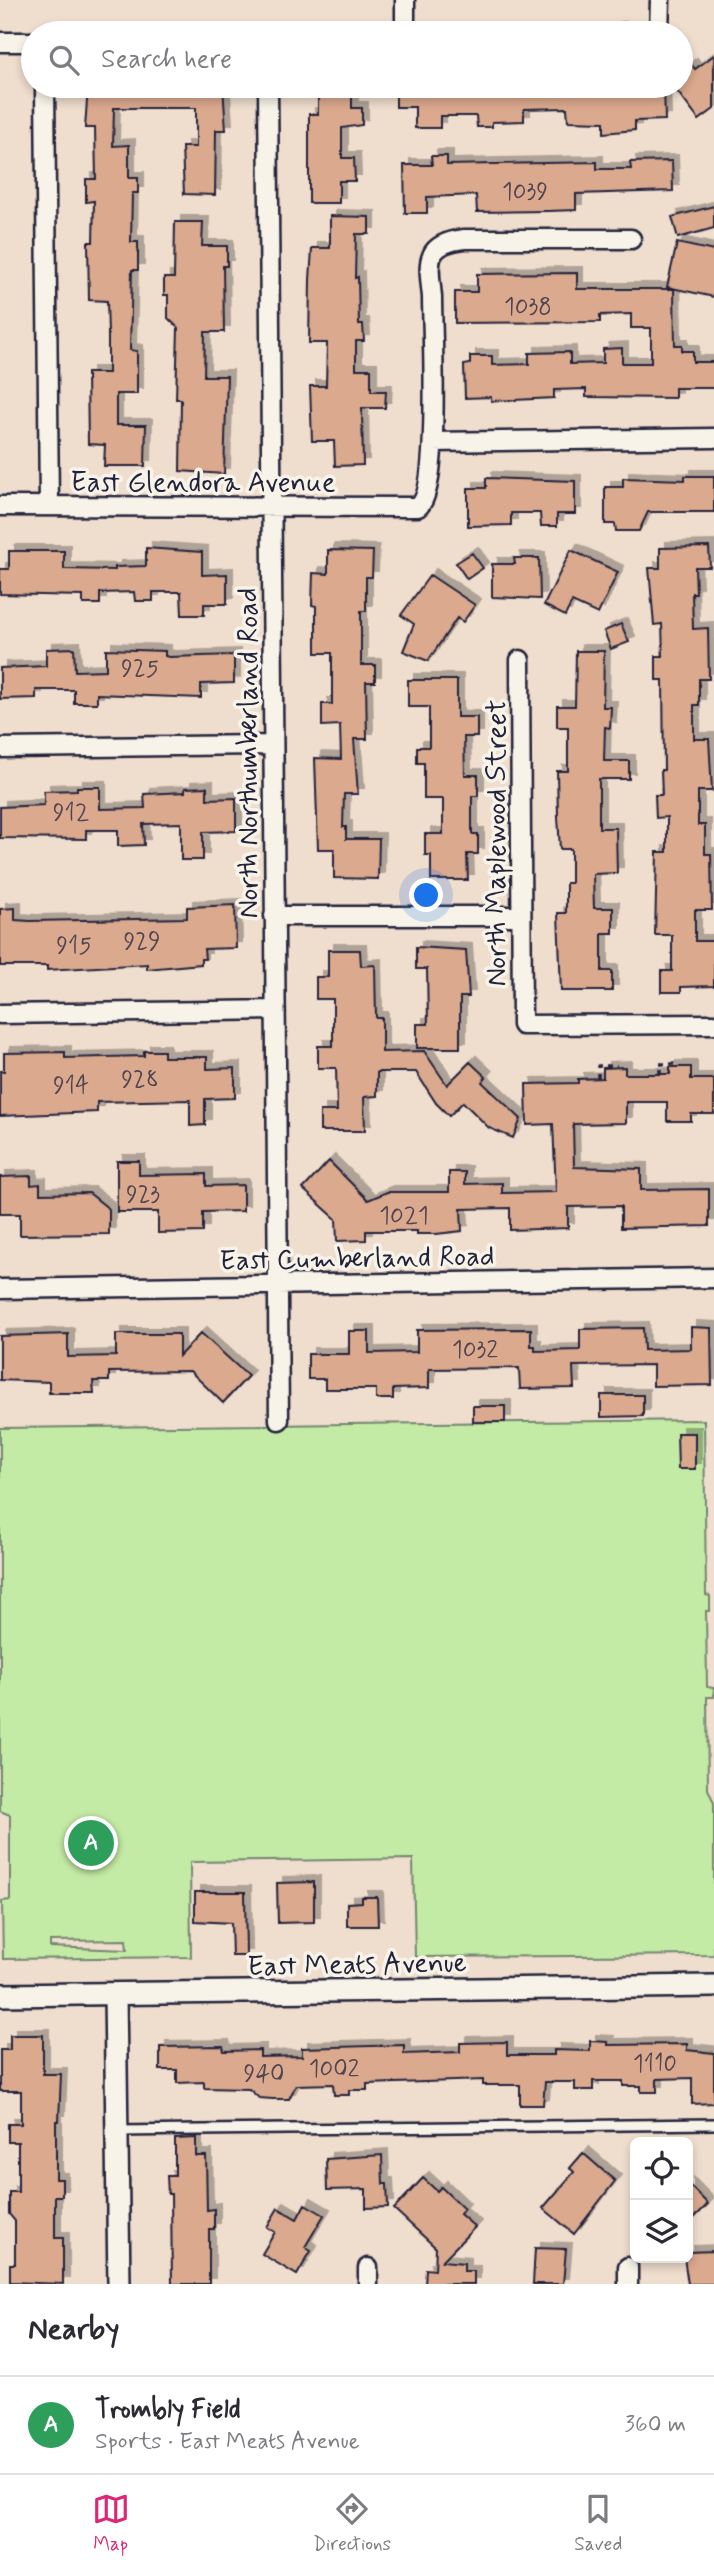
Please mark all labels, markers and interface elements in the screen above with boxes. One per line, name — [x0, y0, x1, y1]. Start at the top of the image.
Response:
search box — [21, 21, 693, 98]
icon: search — [45, 41, 83, 79]
text: Search here — [101, 43, 232, 77]
house number: 1039 — [502, 177, 548, 208]
house number: 1038 — [504, 292, 552, 323]
street label: East Glendora Avenue — [70, 465, 336, 502]
street label: North Northumberland Road — [231, 588, 268, 918]
house number: 925 — [121, 654, 159, 685]
street label: North Maplewood Street — [479, 699, 516, 987]
house number: 912 — [53, 798, 89, 829]
your location — [409, 878, 443, 912]
house number: 929 — [123, 927, 161, 958]
house number: 915 — [56, 931, 92, 962]
house number: 928 — [121, 1065, 159, 1096]
house number: 914 — [53, 1071, 89, 1102]
house number: 923 — [126, 1180, 160, 1211]
house number: 1021 — [379, 1201, 429, 1232]
street label: East Cumberland Road — [219, 1239, 495, 1280]
house number: 1032 — [452, 1335, 498, 1366]
pin: A — [68, 1817, 114, 1869]
street label: East Meats Avenue — [247, 1945, 467, 1986]
house number: 1110 — [633, 2049, 677, 2080]
house number: 1002 — [309, 2054, 360, 2085]
house number: 940 — [244, 2059, 284, 2090]
map controls — [630, 2137, 693, 2263]
button: locate — [630, 2137, 693, 2200]
button: layers — [630, 2200, 693, 2263]
text: Nearby — [28, 2310, 119, 2349]
text: Trombly Field — [95, 2393, 241, 2427]
text: A — [43, 2410, 59, 2440]
text: 360 m — [625, 2410, 686, 2440]
text: Sports · East Meats Avenue — [95, 2427, 360, 2457]
tab: Map — [92, 2490, 130, 2557]
tab: Directions — [313, 2490, 391, 2557]
tab: Saved — [574, 2490, 622, 2557]

